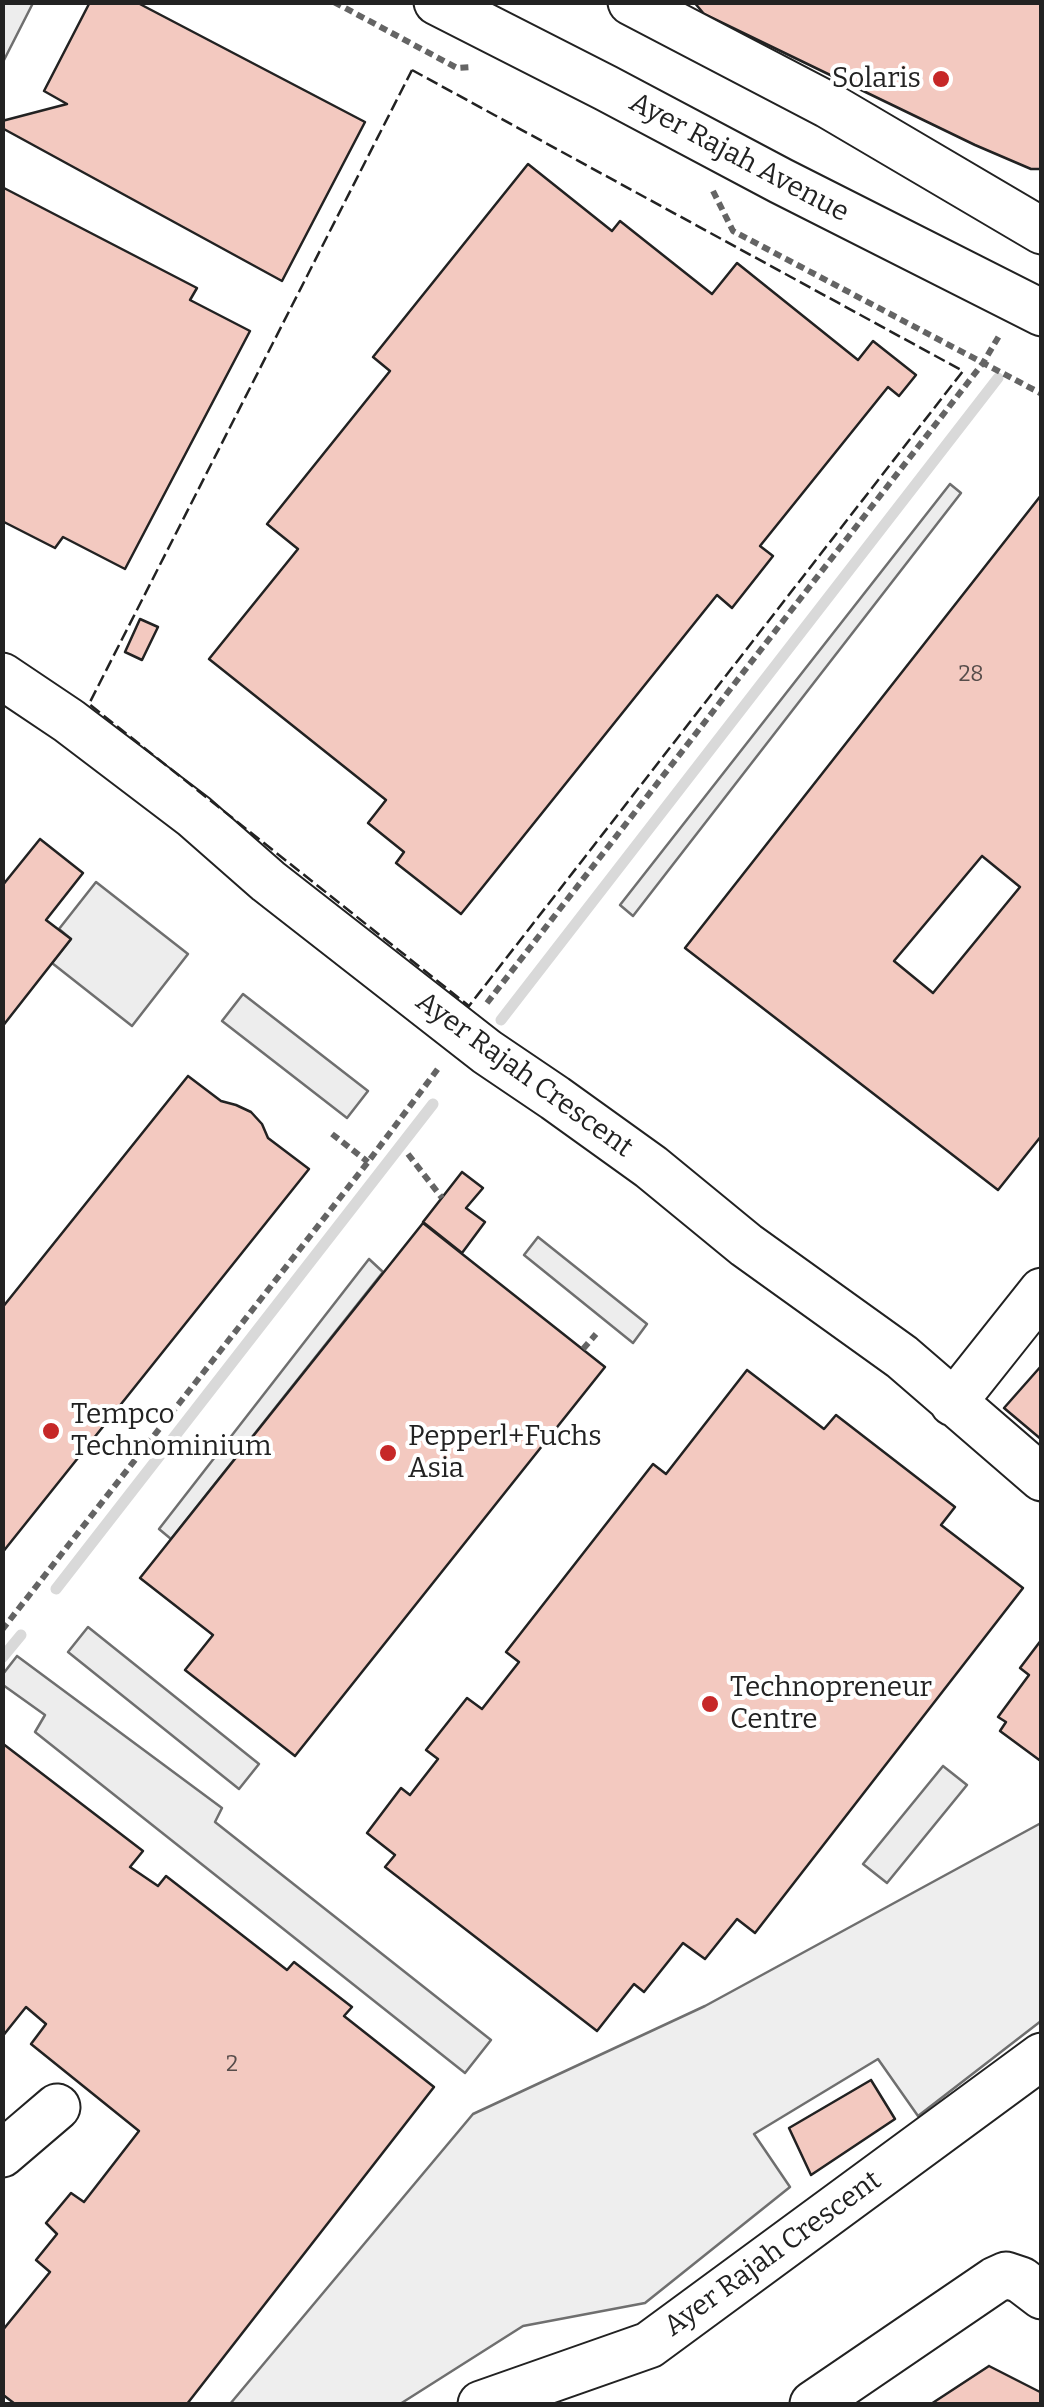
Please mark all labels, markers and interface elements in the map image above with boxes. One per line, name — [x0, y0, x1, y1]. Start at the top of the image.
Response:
place label: Solaris — [832, 62, 921, 96]
marker: Solaris — [930, 68, 952, 90]
street label: Ayer Rajah Avenue — [624, 86, 854, 230]
house number: 28 — [958, 662, 984, 688]
street label: Ayer Rajah Crescent — [409, 985, 639, 1165]
place label: Tempco Technominium — [71, 1398, 272, 1464]
marker: Tempco Technominium — [40, 1420, 62, 1442]
place label: Pepperl+Fuchs Asia — [408, 1420, 602, 1486]
marker: Pepperl+Fuchs Asia — [377, 1442, 399, 1464]
place label: Technopreneur Centre — [730, 1671, 932, 1737]
marker: Technopreneur Centre — [699, 1693, 721, 1715]
house number: 2 — [226, 2052, 238, 2078]
street label: Ayer Rajah Crescent — [658, 2164, 888, 2344]

